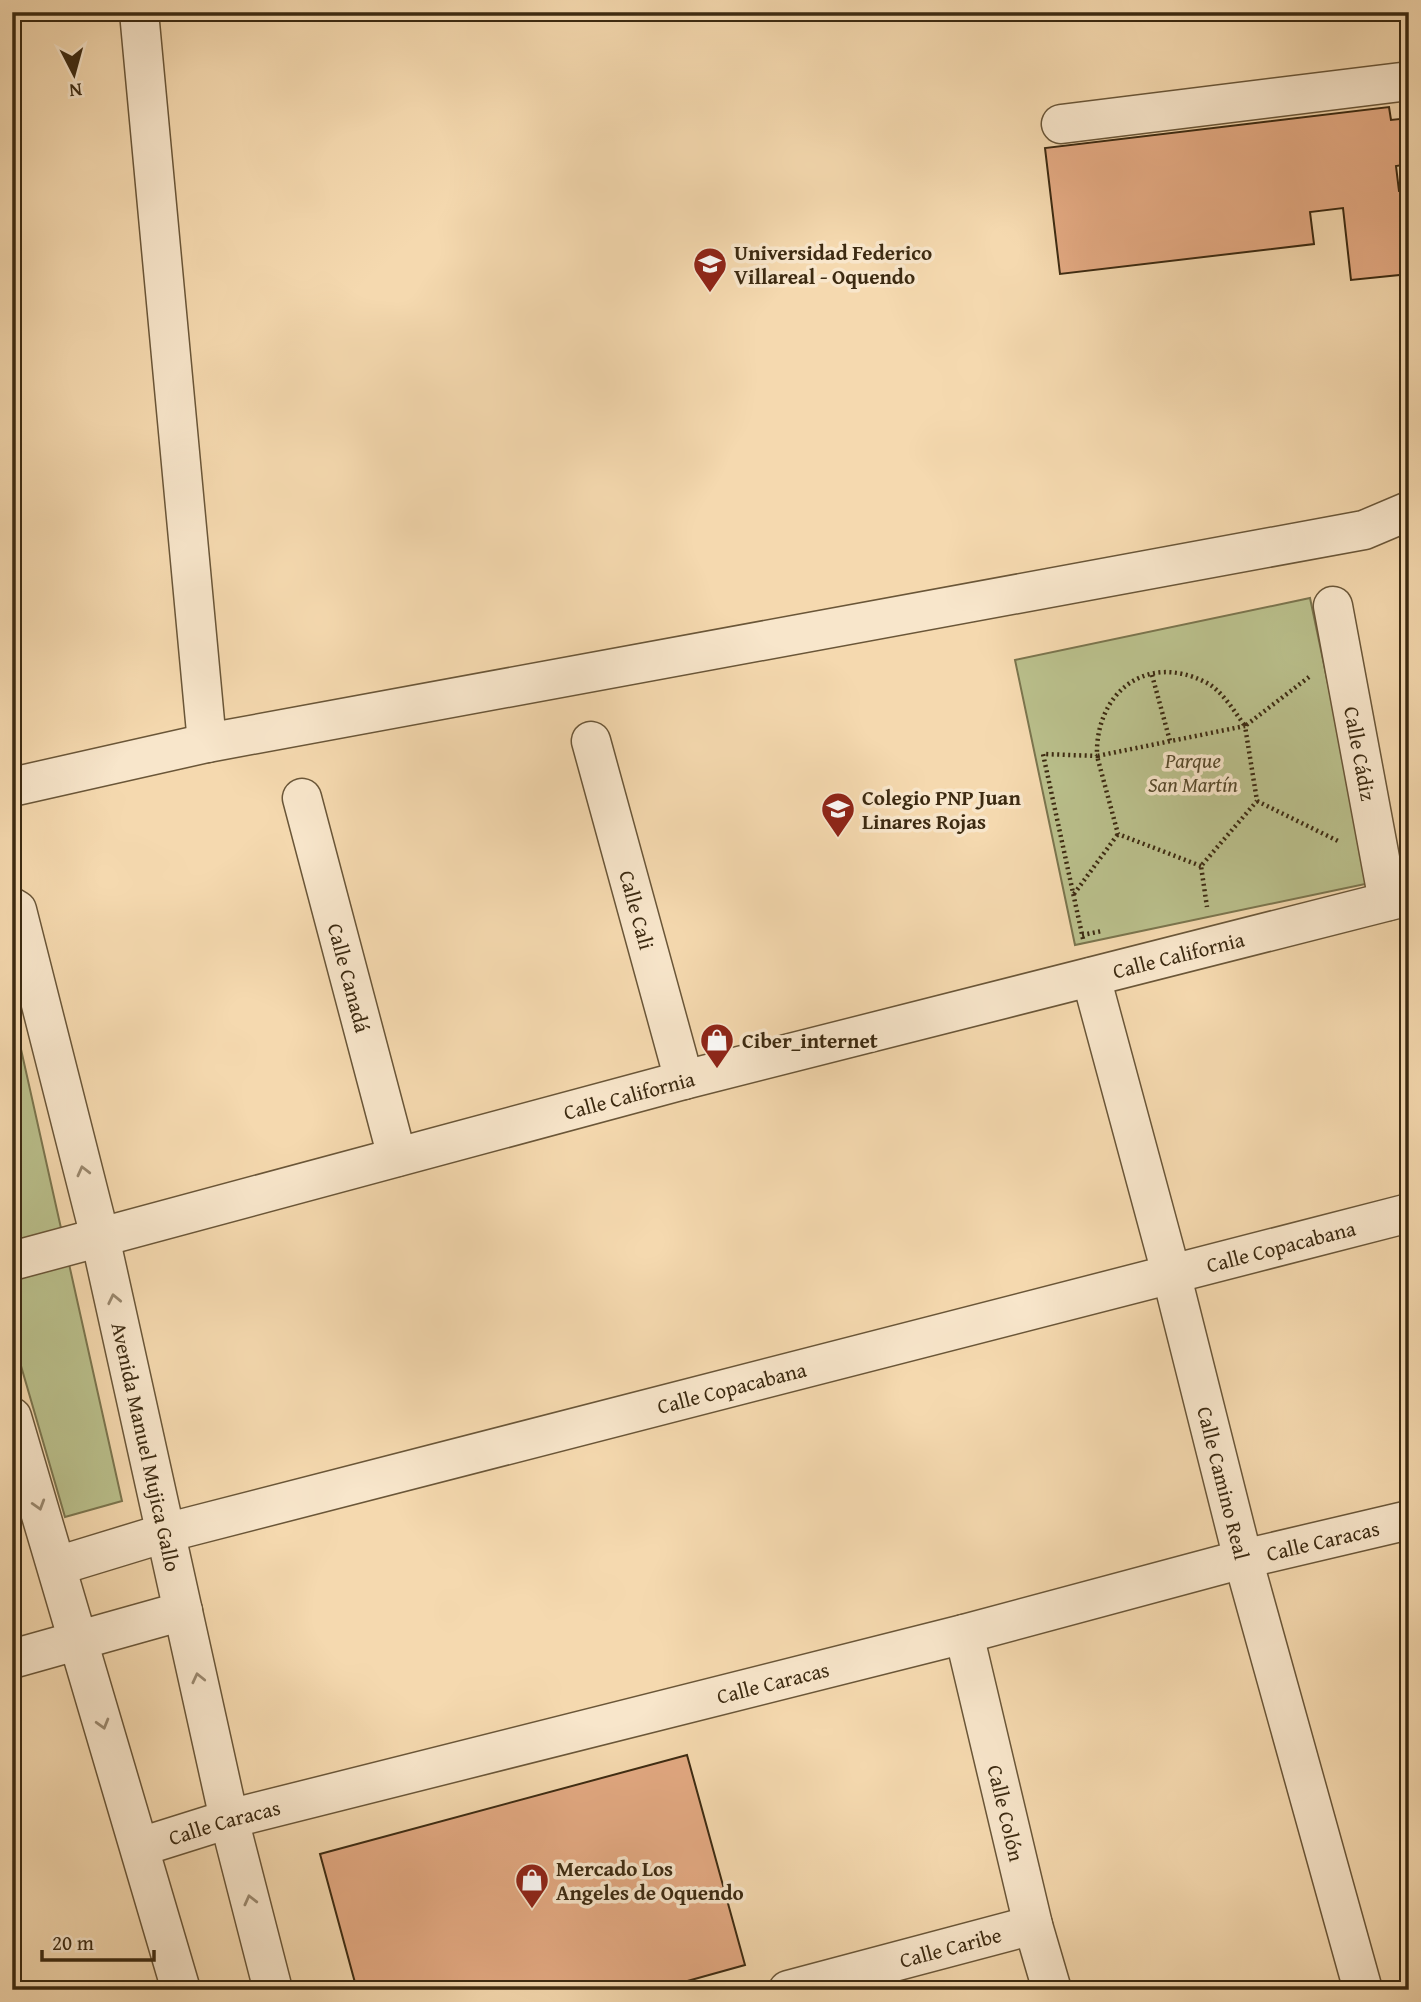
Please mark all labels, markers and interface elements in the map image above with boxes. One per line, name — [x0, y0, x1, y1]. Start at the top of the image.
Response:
north arrow — [38, 38, 108, 108]
text: N — [68, 76, 84, 106]
place label: Universidad Federico Villareal - Oquendo — [734, 237, 932, 292]
school or university icon: Universidad Federico Villareal - Oquendo — [691, 245, 729, 294]
street label: Calle Cádiz — [1337, 704, 1384, 803]
park label: Parque San Martín — [1148, 745, 1238, 800]
place label: Colegio PNP Juan Linares Rojas — [862, 782, 1021, 837]
school or university icon: Colegio PNP Juan Linares Rojas — [819, 790, 857, 839]
street label: Calle Cali — [612, 867, 663, 953]
street label: Calle Canadá — [320, 920, 379, 1036]
street label: Calle California — [1109, 923, 1247, 986]
shop icon: Ciber_internet — [698, 1021, 736, 1070]
place label: Ciber_internet — [742, 1025, 878, 1056]
street label: Calle California — [560, 1062, 698, 1127]
one-way arrow — [77, 1165, 91, 1177]
street label: Calle Copacabana — [1203, 1212, 1359, 1280]
one-way arrow — [107, 1293, 122, 1305]
street label: Avenida Manuel Mujica Gallo — [104, 1319, 189, 1574]
street label: Calle Copacabana — [654, 1353, 810, 1421]
street label: Calle Camino Real — [1190, 1403, 1258, 1563]
one-way arrow — [30, 1499, 45, 1511]
street label: Calle Caracas — [1263, 1512, 1382, 1569]
street label: Calle Caracas — [713, 1653, 832, 1711]
one-way arrow — [192, 1672, 206, 1684]
one-way arrow — [95, 1717, 110, 1729]
street label: Calle Colón — [980, 1762, 1033, 1865]
street label: Calle Caracas — [164, 1791, 283, 1853]
place label: Mercado Los Angeles de Oquendo — [556, 1853, 744, 1908]
shop icon: Mercado Los Angeles de Oquendo — [513, 1861, 551, 1910]
one-way arrow — [244, 1894, 258, 1906]
scale bar — [42, 1918, 154, 1962]
street label: Calle Caribe — [896, 1919, 1005, 1975]
text: 20 m — [52, 1927, 94, 1958]

